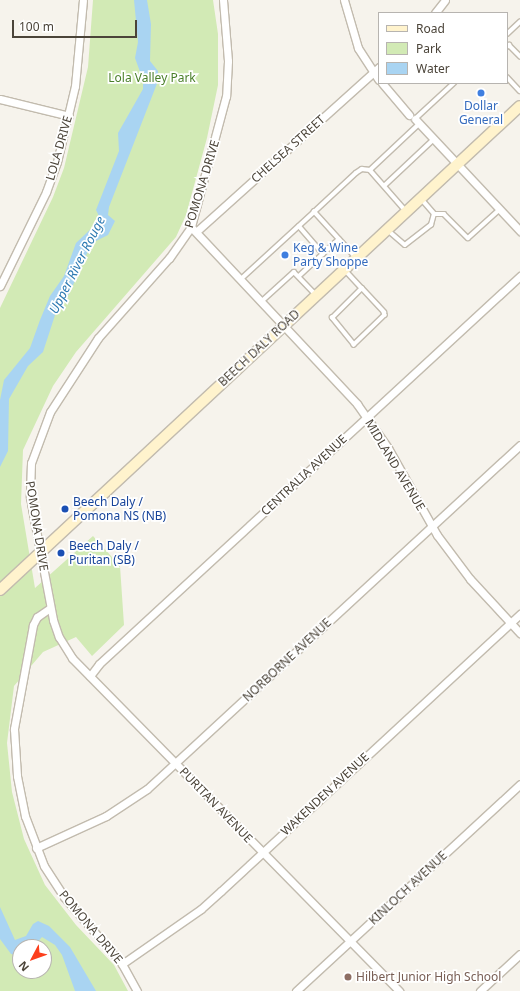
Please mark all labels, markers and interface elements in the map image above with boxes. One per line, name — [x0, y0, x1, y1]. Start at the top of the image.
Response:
scale bar — [14, 12, 139, 38]
legend — [378, 12, 508, 84]
text: 100 m — [19, 18, 54, 35]
text: Road — [416, 20, 445, 37]
text: Park — [416, 40, 441, 57]
text: Water — [416, 60, 450, 77]
park label: Lola Valley Park — [108, 71, 196, 85]
marker: Dollar General — [476, 88, 486, 98]
place label: Dollar General — [459, 99, 503, 127]
street label: CHELSEA STREET — [248, 112, 328, 186]
street label: LOLA DRIVE — [43, 114, 75, 182]
street label: POMONA DRIVE — [182, 138, 222, 230]
water label: Upper River Rouge — [46, 214, 108, 316]
place label: Keg & Wine Party Shoppe — [293, 241, 368, 269]
marker: Keg & Wine Party Shoppe — [280, 250, 290, 260]
street label: BEECH DALY ROAD — [215, 307, 303, 389]
street label: MIDLAND AVENUE — [362, 417, 428, 513]
street label: CENTRALIA AVENUE — [258, 432, 350, 518]
street label: POMONA DRIVE — [23, 480, 51, 572]
place label: Beech Daly / Pomona NS (NB) — [73, 495, 166, 523]
marker: Beech Daly / Pomona NS (NB) — [60, 504, 70, 514]
place label: Beech Daly / Puritan (SB) — [69, 539, 139, 567]
marker: Beech Daly / Puritan (SB) — [56, 548, 66, 558]
street label: NORBORNE AVENUE — [240, 615, 334, 705]
street label: WAKENDEN AVENUE — [278, 750, 372, 838]
street label: PURITAN AVENUE — [176, 764, 256, 846]
street label: KINLOCH AVENUE — [366, 848, 450, 928]
street label: POMONA DRIVE — [56, 888, 126, 966]
north arrow — [12, 939, 52, 979]
text: N — [15, 958, 32, 975]
place label: Hilbert Junior High School — [356, 970, 501, 984]
marker: Hilbert Junior High School — [343, 972, 353, 982]

